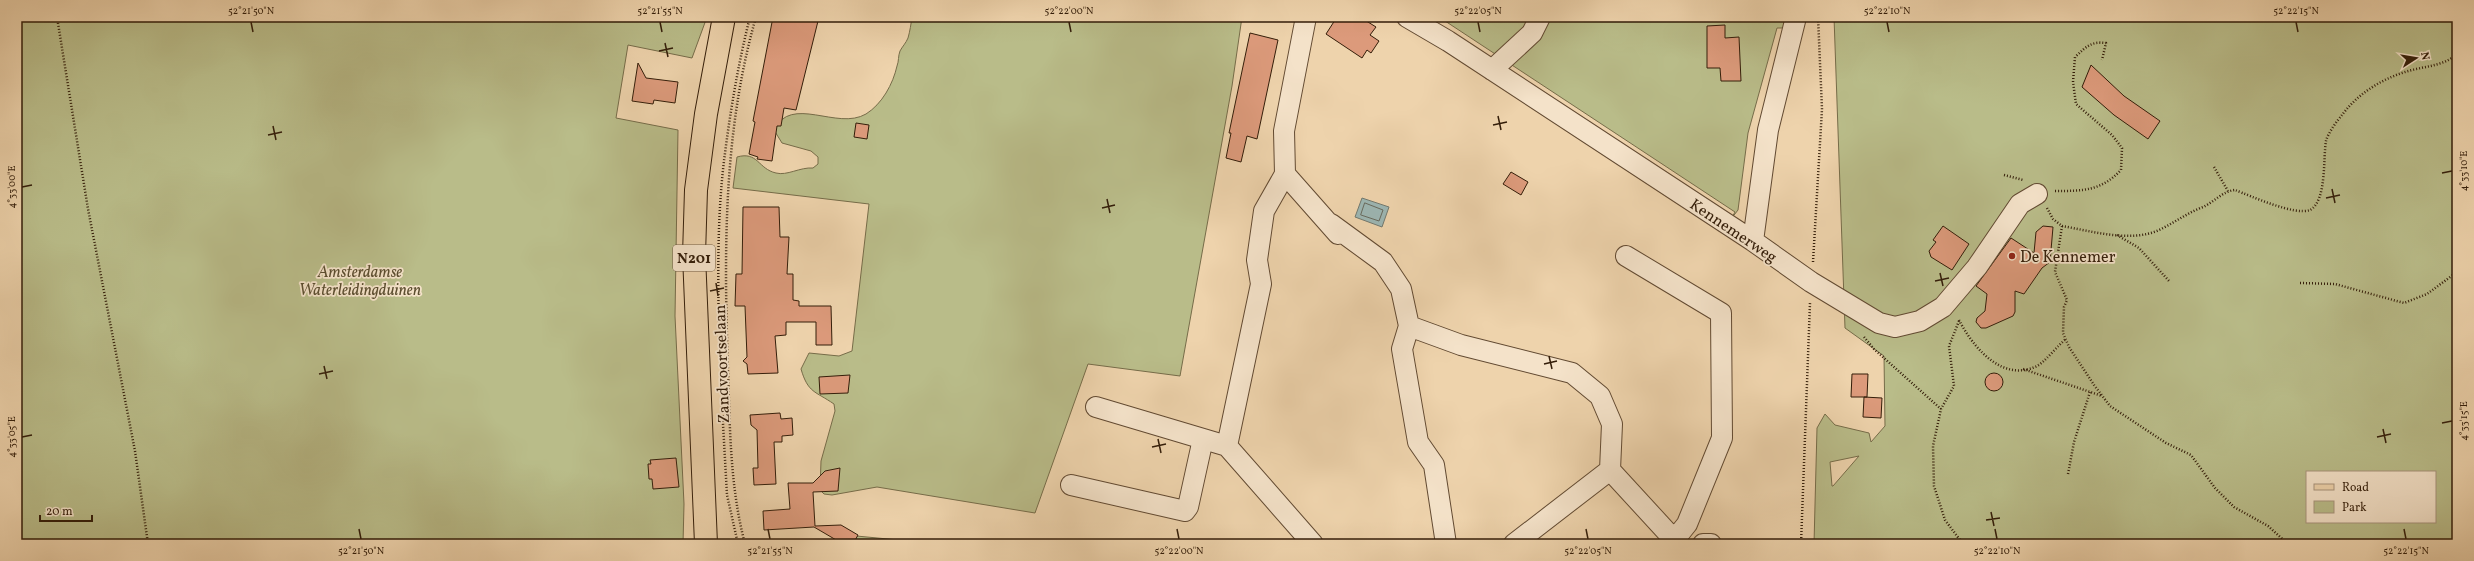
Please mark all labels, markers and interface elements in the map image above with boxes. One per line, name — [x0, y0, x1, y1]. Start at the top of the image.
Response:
text: 52°21'50"N — [228, 4, 275, 18]
text: 52°21'55"N — [637, 4, 683, 18]
text: 52°22'00"N — [1045, 4, 1094, 18]
text: 52°22'05"N — [1454, 4, 1502, 18]
text: 52°22'10"N — [1864, 4, 1911, 18]
text: 52°22'15"N — [2273, 4, 2319, 18]
north arrow — [2396, 38, 2436, 78]
text: N — [2416, 51, 2432, 62]
text: 4°33'10"E — [2457, 151, 2471, 191]
text: 4°33'00"E — [5, 166, 19, 208]
street label: Kennemerweg — [1685, 194, 1781, 269]
road number: N201 — [673, 245, 715, 271]
place label: De Kennemer — [2020, 247, 2116, 269]
marker: De Kennemer — [2007, 251, 2017, 261]
park label: Amsterdamse Waterleidingduinen — [299, 262, 421, 302]
street label: Zandvoortselaan — [710, 304, 736, 424]
text: 4°33'15"E — [2457, 401, 2471, 441]
text: 4°33'05"E — [5, 416, 19, 458]
legend — [2306, 471, 2436, 523]
text: Road — [2342, 480, 2369, 496]
scale bar — [40, 497, 92, 523]
text: Park — [2342, 500, 2367, 516]
text: 20 m — [46, 504, 73, 520]
text: 52°21'50"N — [338, 544, 385, 558]
text: 52°21'55"N — [747, 544, 793, 558]
text: 52°22'00"N — [1155, 544, 1204, 558]
text: 52°22'05"N — [1564, 544, 1612, 558]
text: 52°22'10"N — [1974, 544, 2021, 558]
text: 52°22'15"N — [2383, 544, 2429, 558]

